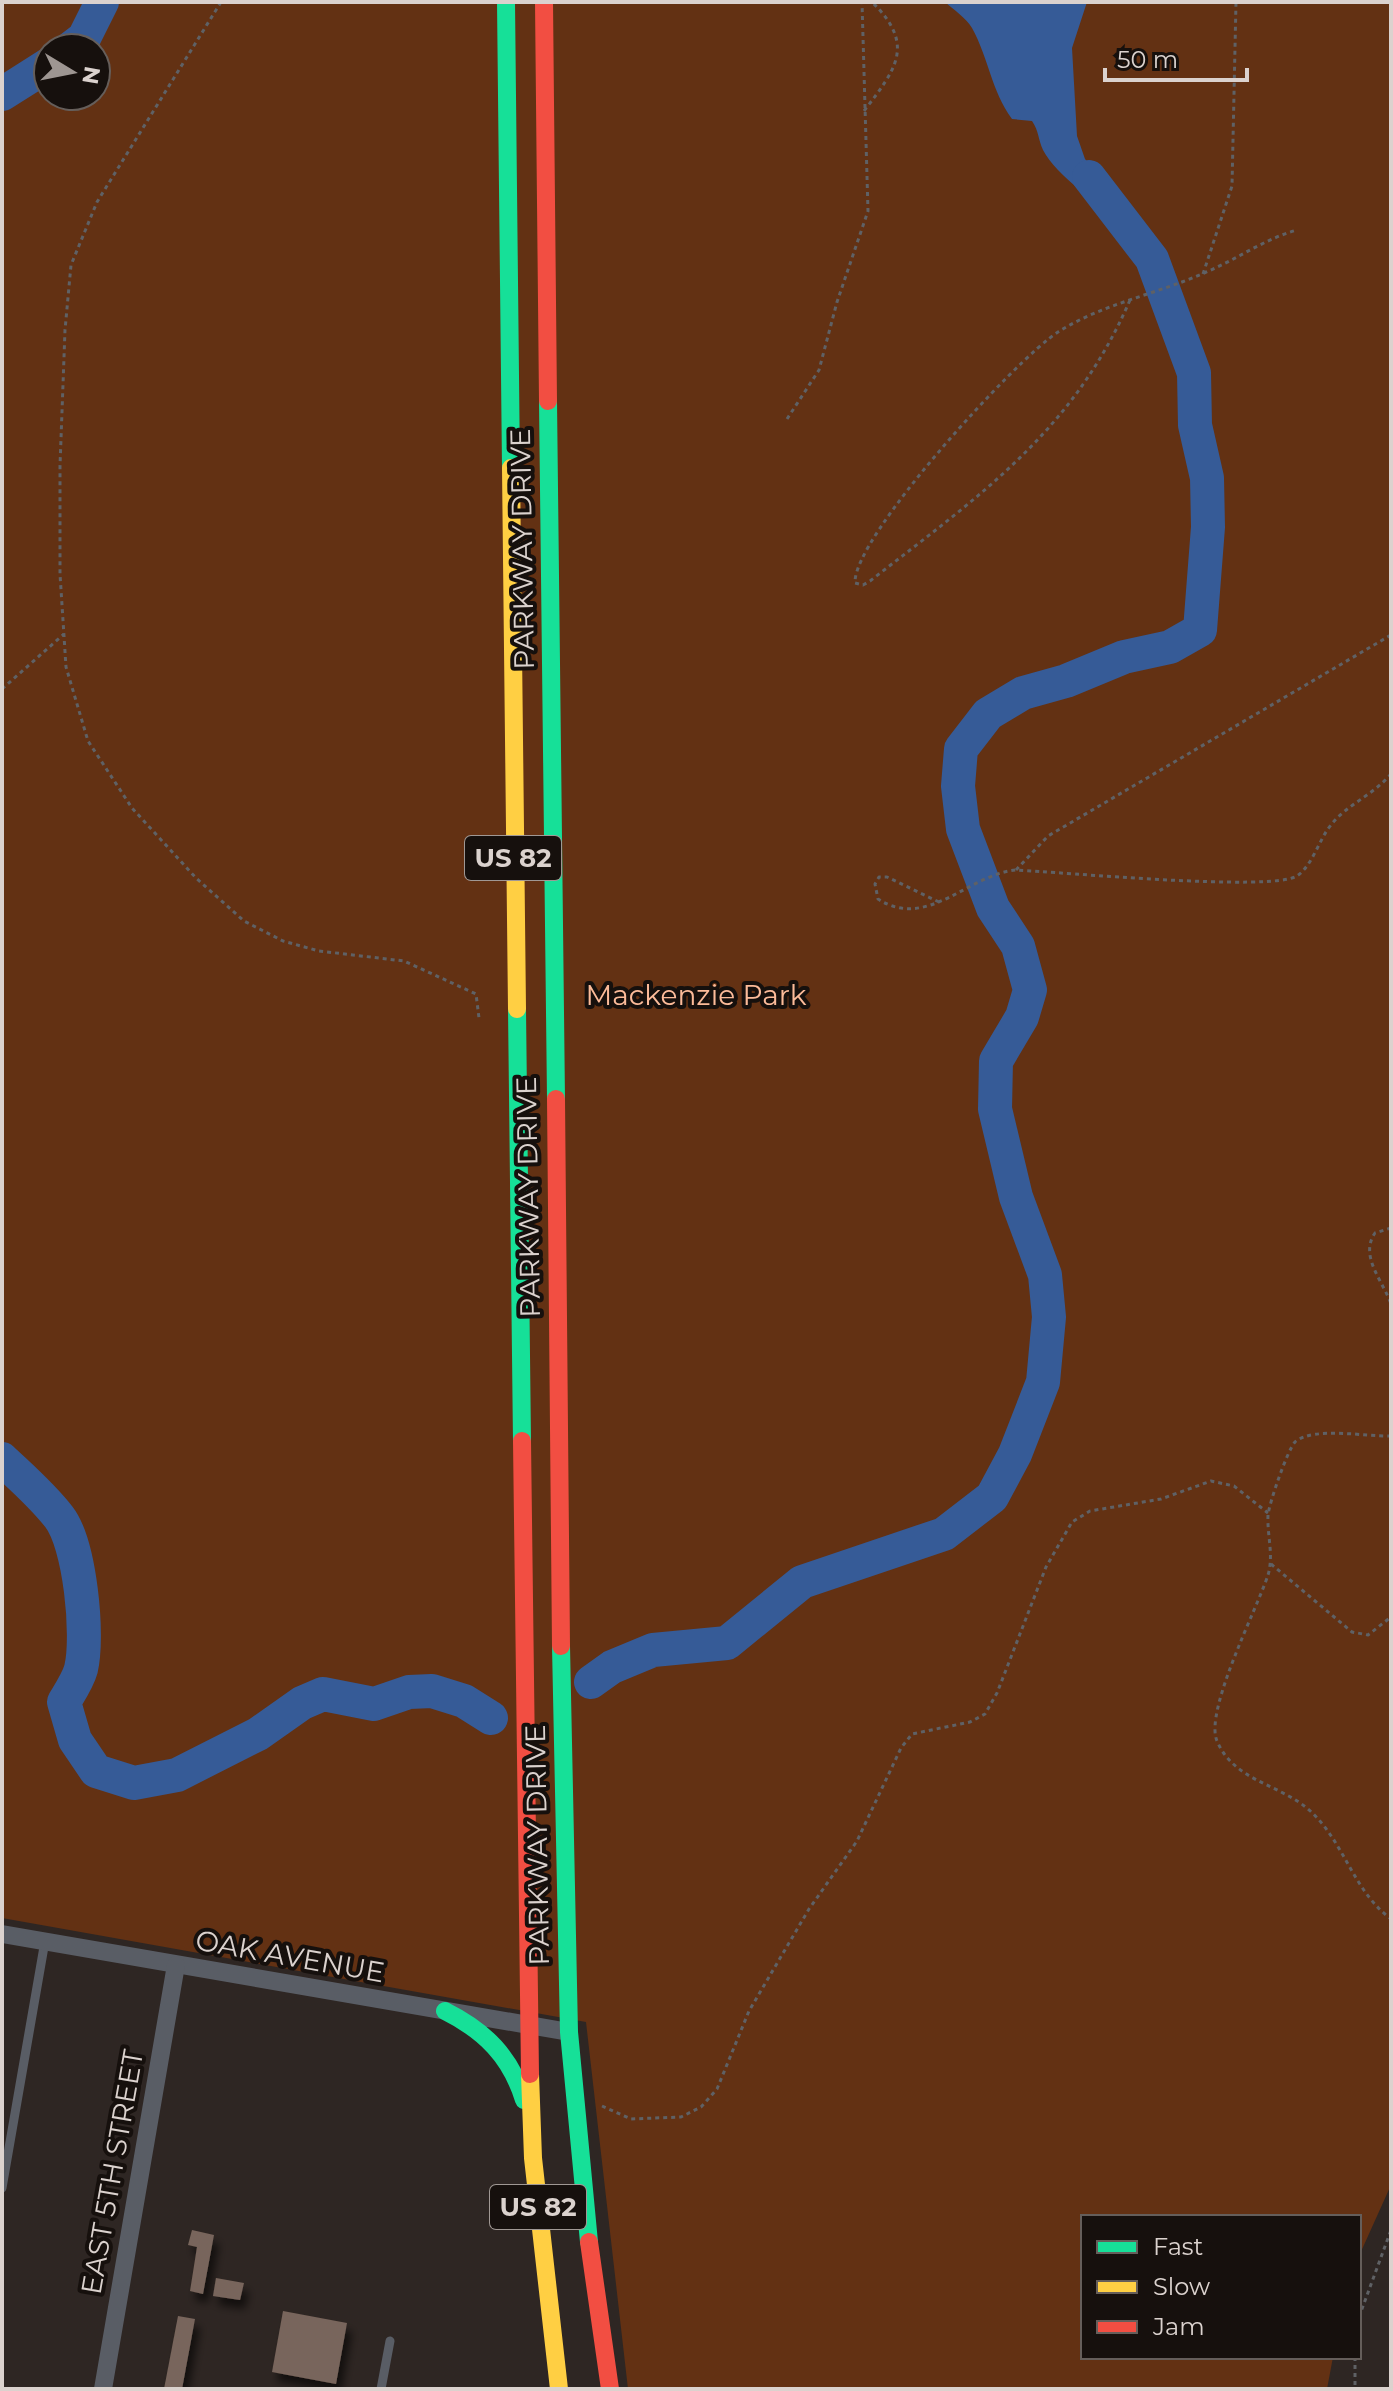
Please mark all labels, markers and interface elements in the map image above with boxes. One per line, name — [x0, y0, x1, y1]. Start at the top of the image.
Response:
north arrow — [32, 32, 112, 112]
scale bar — [1105, 32, 1247, 82]
text: 50 m — [1117, 45, 1178, 74]
text: N — [76, 64, 106, 86]
street label: PARKWAY DRIVE — [503, 428, 541, 670]
road number: US 82 — [465, 836, 561, 880]
park label: Mackenzie Park — [586, 978, 807, 1012]
street label: PARKWAY DRIVE — [509, 1076, 547, 1318]
street label: PARKWAY DRIVE — [518, 1724, 556, 1966]
street label: OAK AVENUE — [193, 1923, 387, 1989]
street label: EAST 5TH STREET — [74, 2047, 150, 2297]
road number: US 82 — [490, 2185, 586, 2229]
legend — [1081, 2215, 1361, 2359]
text: Fast — [1153, 2232, 1204, 2261]
text: Slow — [1153, 2272, 1210, 2301]
text: Jam — [1152, 2312, 1205, 2341]

